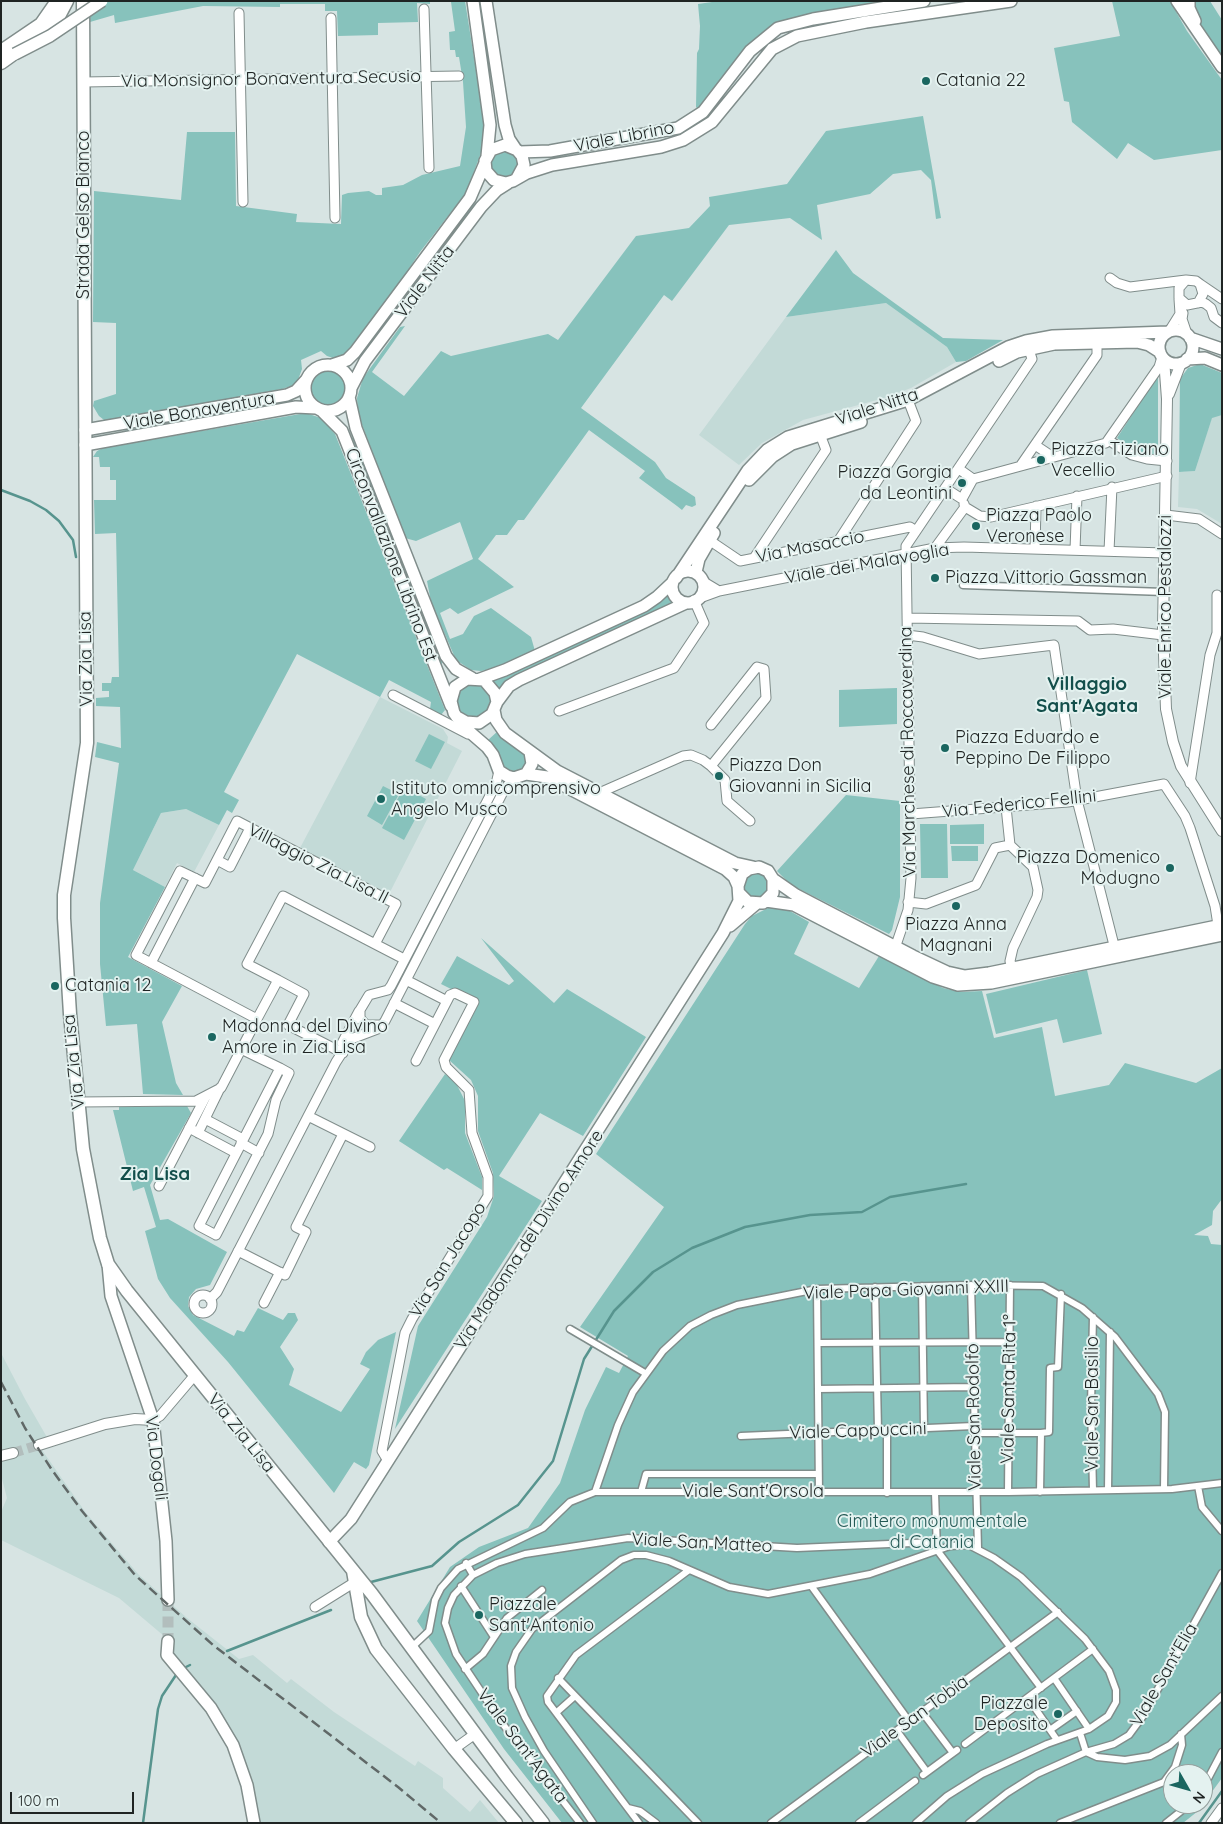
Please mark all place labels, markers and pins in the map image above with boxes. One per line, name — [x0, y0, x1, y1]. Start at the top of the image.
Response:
place label: Catania 22 — [936, 70, 1026, 92]
marker: Catania 22 — [920, 75, 932, 87]
place label: Piazza Tiziano Vecellio — [1051, 439, 1169, 482]
marker: Piazza Tiziano Vecellio — [1035, 454, 1047, 466]
place label: Piazza Gorgia da Leontini — [837, 462, 952, 504]
marker: Piazza Gorgia da Leontini — [956, 477, 968, 489]
place label: Piazza Paolo Veronese — [986, 505, 1092, 548]
marker: Piazza Paolo Veronese — [970, 520, 982, 532]
place label: Piazza Vittorio Gassman — [945, 567, 1147, 589]
marker: Piazza Vittorio Gassman — [929, 572, 941, 584]
place label: Piazza Eduardo e Peppino De Filippo — [955, 727, 1110, 770]
marker: Piazza Eduardo e Peppino De Filippo — [939, 742, 951, 754]
place label: Piazza Don Giovanni in Sicilia — [729, 755, 871, 798]
marker: Piazza Don Giovanni in Sicilia — [713, 770, 725, 782]
place label: Istituto omnicomprensivo Angelo Musco — [391, 778, 601, 821]
marker: Istituto omnicomprensivo Angelo Musco — [375, 793, 387, 805]
place label: Piazza Domenico Modugno — [1016, 847, 1160, 890]
marker: Piazza Domenico Modugno — [1164, 862, 1176, 874]
marker: Piazza Anna Magnani — [950, 900, 962, 912]
place label: Piazza Anna Magnani — [905, 914, 1007, 956]
place label: Catania 12 — [65, 975, 151, 997]
marker: Catania 12 — [49, 980, 61, 992]
place label: Madonna del Divino Amore in Zia Lisa — [222, 1016, 388, 1058]
marker: Madonna del Divino Amore in Zia Lisa — [206, 1031, 218, 1043]
place label: Piazzale Sant'Antonio — [489, 1594, 594, 1636]
marker: Piazzale Sant'Antonio — [473, 1609, 485, 1621]
place label: Piazzale Deposito — [974, 1693, 1048, 1736]
marker: Piazzale Deposito — [1052, 1708, 1064, 1720]

